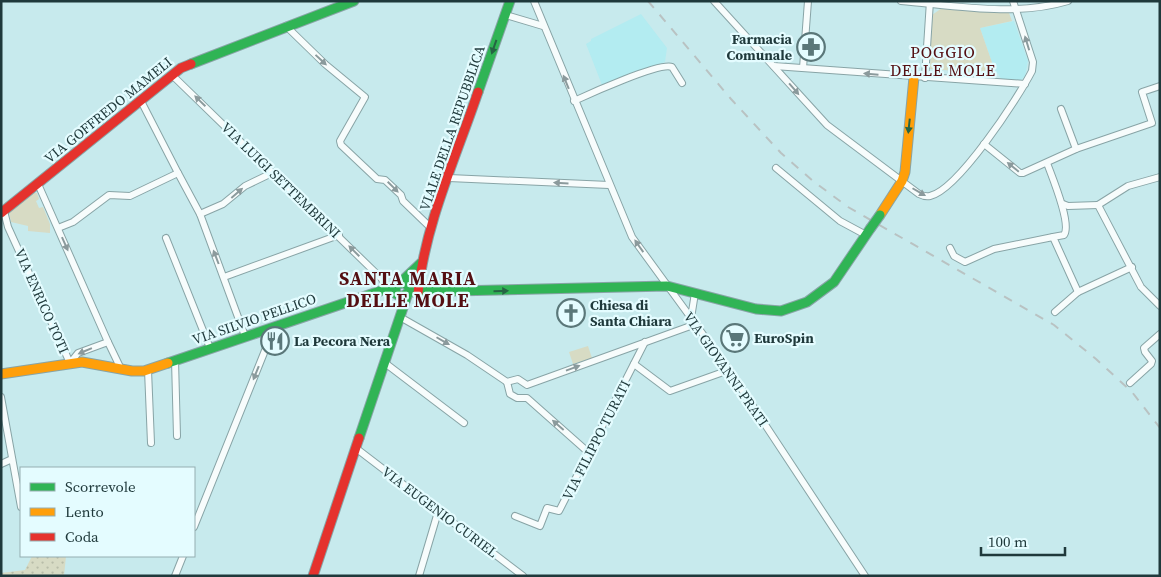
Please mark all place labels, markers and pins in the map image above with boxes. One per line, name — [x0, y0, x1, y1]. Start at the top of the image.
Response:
place label: Farmacia Comunale — [726, 29, 793, 65]
pharmacy icon: Farmacia Comunale — [796, 32, 826, 62]
place label: Chiesa di Santa Chiara — [590, 295, 672, 331]
church icon: Chiesa di Santa Chiara — [556, 298, 586, 328]
supermarket icon: EuroSpin — [720, 323, 750, 353]
restaurant icon: La Pecora Nera — [260, 326, 290, 356]
place label: EuroSpin — [754, 328, 814, 348]
place label: La Pecora Nera — [294, 331, 391, 351]

